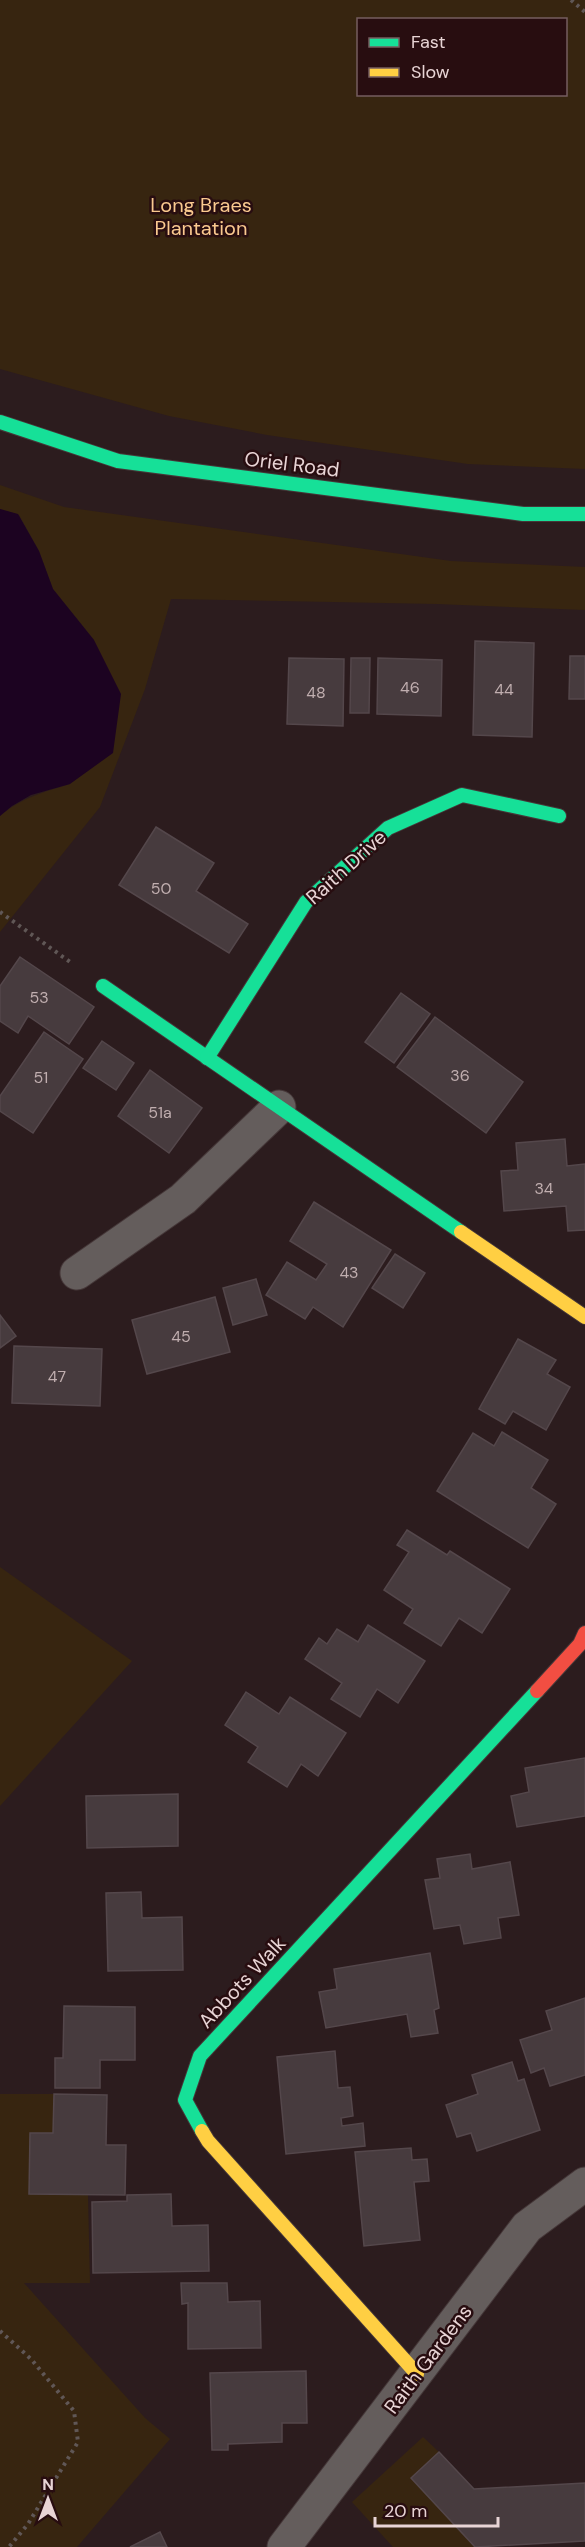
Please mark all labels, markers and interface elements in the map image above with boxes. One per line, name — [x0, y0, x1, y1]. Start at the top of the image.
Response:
legend — [357, 18, 567, 96]
text: Fast — [411, 30, 446, 54]
text: Slow — [411, 60, 450, 84]
park label: Long Braes Plantation — [150, 192, 252, 241]
street label: Oriel Road — [243, 445, 341, 483]
house number: 46 — [400, 677, 420, 698]
house number: 44 — [494, 679, 514, 700]
house number: 48 — [306, 682, 326, 703]
street label: Raith Drive — [300, 824, 392, 910]
house number: 50 — [151, 878, 171, 899]
house number: 53 — [29, 987, 49, 1008]
house number: 36 — [450, 1065, 470, 1086]
house number: 51 — [34, 1067, 48, 1088]
house number: 51a — [148, 1102, 172, 1123]
house number: 34 — [534, 1178, 554, 1199]
house number: 43 — [339, 1262, 359, 1283]
house number: 45 — [171, 1326, 191, 1347]
house number: 47 — [48, 1366, 66, 1387]
street label: Abbots Walk — [193, 1930, 291, 2034]
street label: Raith Gardens — [378, 2299, 478, 2419]
north arrow — [18, 2469, 78, 2529]
text: N — [42, 2474, 54, 2495]
scale bar — [375, 2490, 498, 2528]
text: 20 m — [384, 2499, 427, 2523]

